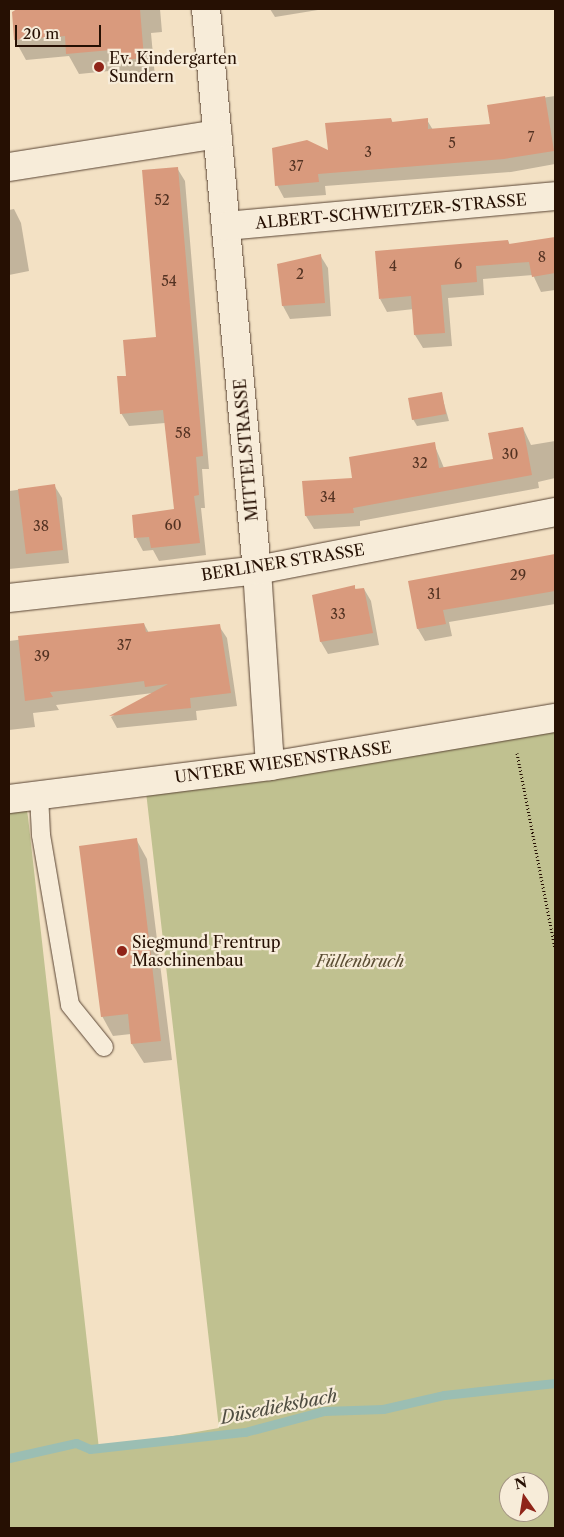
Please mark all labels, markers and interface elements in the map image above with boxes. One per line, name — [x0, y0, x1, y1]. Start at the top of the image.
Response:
scale bar — [18, 15, 104, 47]
text: 20 m — [23, 24, 59, 43]
place label: Ev. Kindergarten Sundern — [109, 48, 237, 86]
marker: Ev. Kindergarten Sundern — [93, 61, 105, 73]
house number: 7 — [528, 129, 534, 145]
house number: 5 — [448, 135, 456, 151]
house number: 3 — [364, 144, 372, 160]
house number: 37 — [289, 158, 303, 174]
street label: ALBERT-SCHWEITZER-STRASSE — [255, 190, 527, 232]
house number: 52 — [154, 192, 170, 208]
house number: 8 — [538, 249, 546, 265]
house number: 6 — [454, 256, 462, 272]
house number: 4 — [389, 258, 397, 274]
house number: 2 — [296, 266, 304, 282]
house number: 54 — [161, 273, 177, 289]
street label: MITTELSTRASSE — [230, 378, 262, 522]
house number: 58 — [175, 425, 191, 441]
house number: 30 — [502, 446, 518, 462]
house number: 32 — [412, 455, 428, 471]
house number: 34 — [320, 489, 336, 505]
house number: 60 — [164, 517, 182, 533]
house number: 38 — [33, 518, 49, 534]
street label: BERLINER STRASSE — [200, 540, 366, 584]
house number: 29 — [510, 567, 526, 583]
house number: 31 — [427, 586, 441, 602]
house number: 33 — [330, 606, 346, 622]
house number: 37 — [117, 637, 131, 653]
house number: 39 — [34, 648, 50, 664]
street label: UNTERE WIESENSTRASSE — [173, 737, 393, 787]
place label: Siegmund Frentrup Maschinenbau — [132, 932, 281, 970]
marker: Siegmund Frentrup Maschinenbau — [116, 945, 128, 957]
park label: Füllenbruch — [316, 951, 404, 971]
water label: Düsedieksbach — [219, 1385, 339, 1429]
north arrow — [499, 1472, 549, 1522]
text: N — [513, 1473, 529, 1493]

